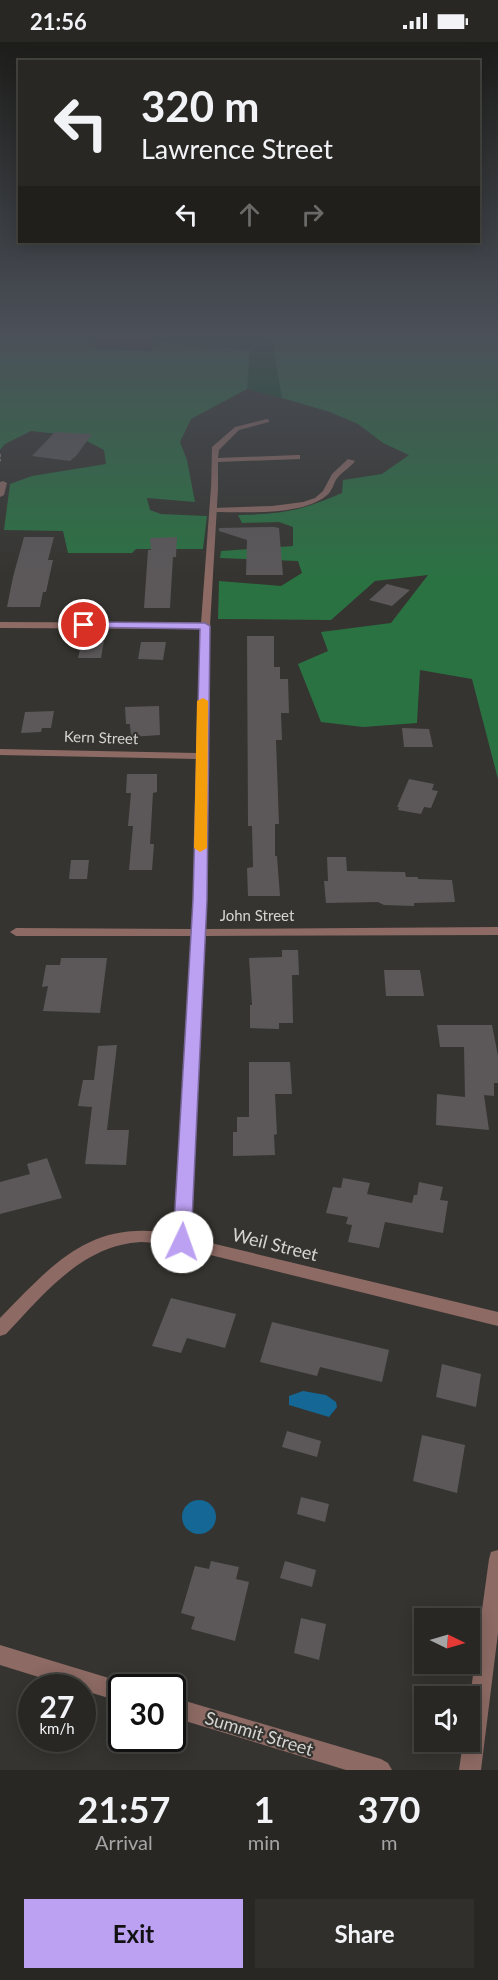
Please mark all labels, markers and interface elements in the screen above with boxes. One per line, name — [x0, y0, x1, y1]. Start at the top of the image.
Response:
text: 21:56 — [30, 8, 87, 35]
text: 320 m — [141, 81, 259, 131]
icon: left — [42, 84, 120, 162]
text: Lawrence Street — [141, 132, 333, 165]
icon: left — [170, 198, 203, 231]
icon: ahead — [233, 198, 266, 231]
icon: right — [296, 198, 329, 231]
pin — [58, 599, 109, 650]
icon: arrive — [67, 608, 100, 641]
street label: Kern Street — [64, 727, 139, 747]
street label: John Street — [220, 906, 295, 924]
position arrow — [150, 1210, 214, 1274]
street label: Weil Street — [230, 1223, 321, 1265]
north arrow — [414, 1608, 480, 1674]
map controls — [414, 1608, 480, 1752]
speed limit sign: 30 — [108, 1674, 186, 1752]
button: sound — [414, 1686, 480, 1752]
text: 27 — [40, 1688, 74, 1724]
street label: Summit Street — [203, 1706, 317, 1760]
text: km/h — [39, 1719, 75, 1737]
text: 21:57 — [78, 1787, 170, 1831]
text: 1 — [254, 1787, 275, 1831]
text: 370 — [358, 1787, 420, 1831]
text: Arrival — [95, 1830, 153, 1854]
text: min — [248, 1830, 280, 1854]
text: m — [381, 1830, 397, 1854]
button: Exit — [24, 1899, 243, 1968]
button: Share — [255, 1899, 474, 1968]

